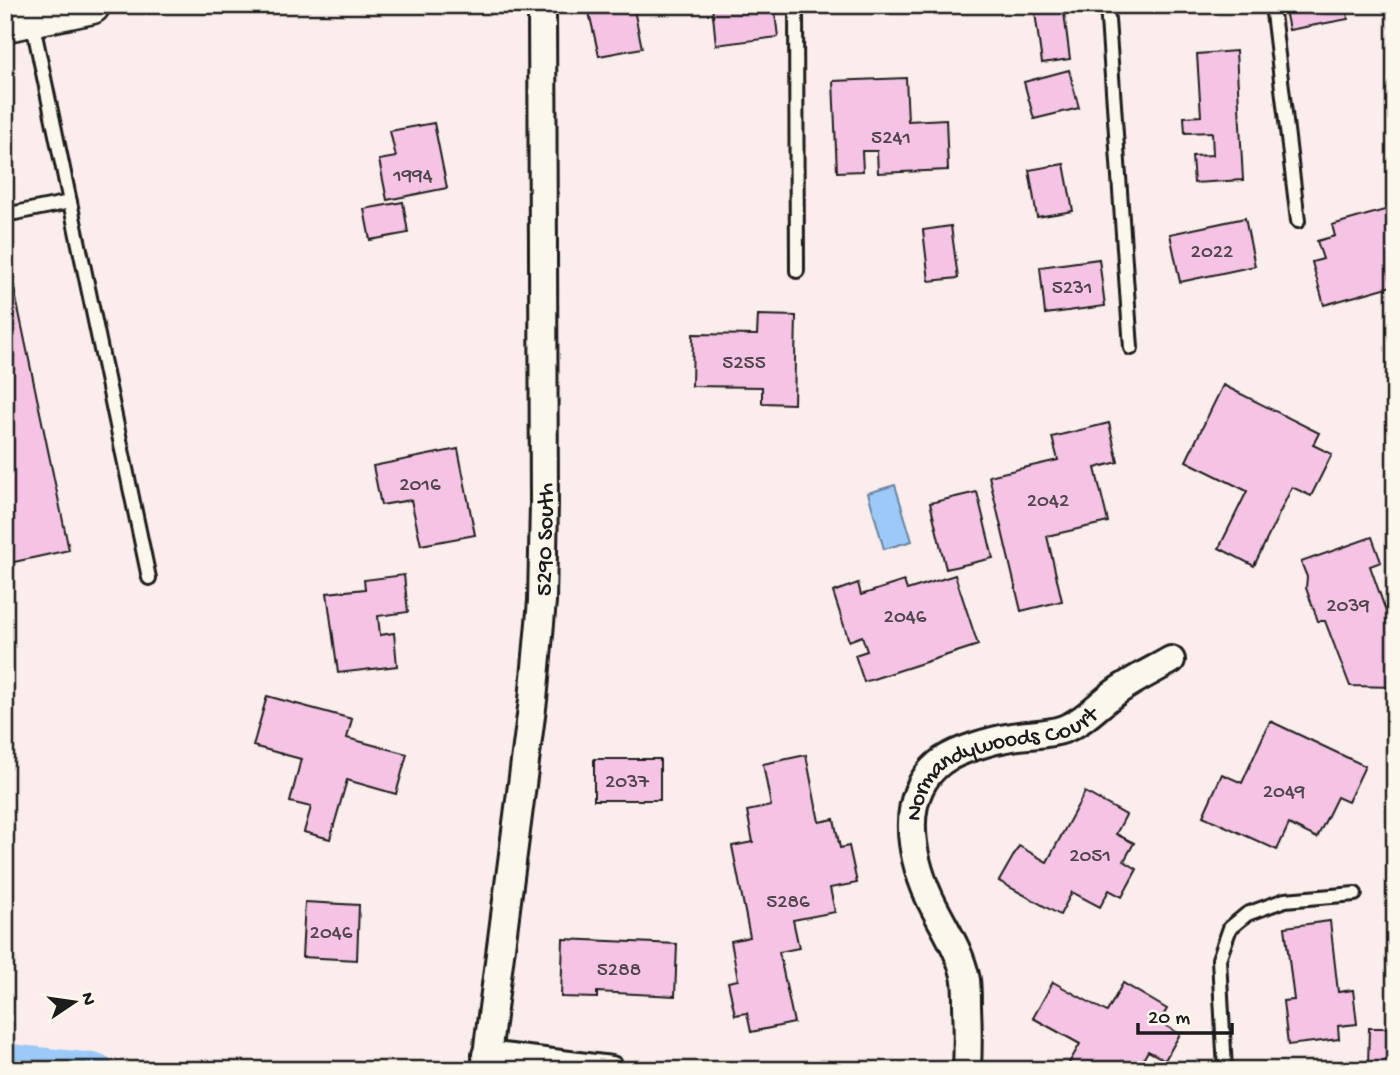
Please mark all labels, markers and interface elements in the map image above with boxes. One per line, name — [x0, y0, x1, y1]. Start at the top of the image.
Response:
house number: 5241 — [871, 127, 911, 152]
house number: 1994 — [392, 165, 433, 190]
house number: 2022 — [1191, 241, 1233, 266]
house number: 5231 — [1052, 277, 1092, 302]
house number: 5255 — [722, 352, 766, 377]
house number: 2016 — [399, 474, 441, 499]
street label: 5290 South — [531, 483, 562, 597]
house number: 2042 — [1027, 490, 1069, 515]
house number: 2039 — [1326, 595, 1370, 620]
house number: 2046 — [884, 606, 927, 631]
street label: Normandywoods Court — [901, 700, 1107, 823]
house number: 2037 — [605, 771, 650, 796]
house number: 2049 — [1263, 781, 1306, 806]
house number: 2051 — [1069, 845, 1111, 870]
house number: 5286 — [766, 891, 810, 916]
house number: 2046 — [310, 922, 353, 947]
house number: 5288 — [597, 959, 641, 984]
north arrow — [38, 967, 108, 1036]
text: N — [75, 990, 100, 1008]
scale bar — [1138, 991, 1232, 1035]
text: 20 m — [1148, 1007, 1190, 1032]

